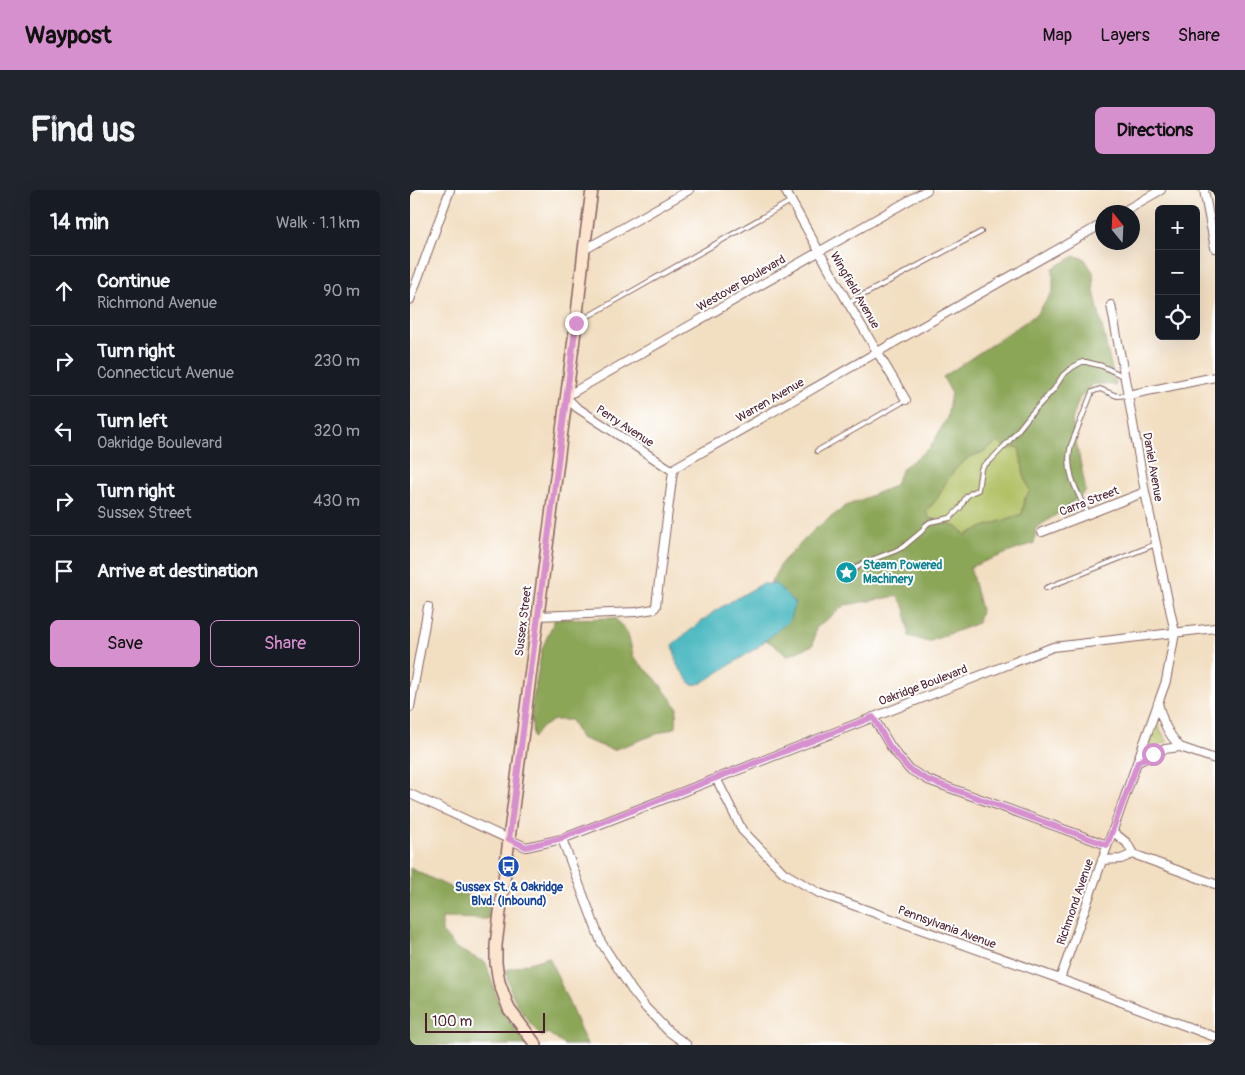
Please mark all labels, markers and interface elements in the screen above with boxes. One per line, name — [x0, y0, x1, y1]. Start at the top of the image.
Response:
text: Waypost — [25, 21, 112, 50]
text: Map — [1043, 24, 1072, 47]
text: Layers — [1100, 24, 1150, 47]
text: Share — [1178, 24, 1220, 47]
button: Directions — [1095, 107, 1215, 154]
text: Find us — [30, 108, 135, 152]
north arrow — [1095, 205, 1140, 250]
map controls — [1155, 205, 1200, 340]
button: + — [1155, 205, 1200, 250]
text: 14 min — [50, 209, 109, 236]
text: Walk · 1.1 km — [276, 213, 360, 233]
street label: Wingfield Avenue — [827, 249, 883, 331]
button: − — [1155, 250, 1200, 295]
street label: Westover Boulevard — [694, 252, 788, 315]
text: Continue — [97, 269, 170, 293]
icon: ahead — [50, 277, 78, 305]
text: 90 m — [323, 281, 360, 301]
text: Richmond Avenue — [97, 293, 217, 313]
button: locate — [1155, 295, 1200, 340]
route end — [565, 312, 588, 335]
text: Turn right — [97, 339, 175, 363]
icon: right — [50, 347, 78, 375]
text: 230 m — [314, 351, 360, 371]
text: Connecticut Avenue — [97, 363, 234, 383]
street label: Warren Avenue — [734, 375, 807, 426]
street label: Perry Avenue — [593, 402, 656, 451]
text: Turn left — [97, 409, 167, 433]
icon: left — [50, 417, 78, 445]
text: 320 m — [314, 421, 360, 441]
street label: Daniel Avenue — [1139, 431, 1166, 503]
text: Oakridge Boulevard — [97, 433, 222, 453]
text: Turn right — [97, 479, 175, 503]
street label: Carra Street — [1057, 483, 1121, 520]
icon: right — [50, 487, 78, 515]
text: 430 m — [313, 491, 360, 511]
text: Sussex Street — [97, 503, 191, 523]
icon: arrive — [50, 557, 78, 585]
place label: Steam Powered Machinery — [863, 558, 943, 587]
text: Arrive at destination — [97, 559, 258, 583]
place icon: Steam Powered Machinery — [835, 560, 859, 584]
street label: Sussex Street — [512, 585, 535, 657]
button: Save — [50, 620, 200, 667]
button: Share — [210, 620, 360, 667]
street label: Oakridge Boulevard — [877, 662, 970, 709]
route start — [1142, 743, 1165, 766]
bus stop icon: Sussex St. & Oakridge Blvd. (Inbound) — [497, 854, 521, 878]
street label: Richmond Avenue — [1054, 857, 1097, 947]
place label: Sussex St. & Oakridge Blvd. (Inbound) — [455, 880, 564, 909]
street label: Pennsylvania Avenue — [896, 903, 998, 952]
scale bar — [425, 1010, 545, 1033]
text: 100 m — [432, 1013, 472, 1030]

